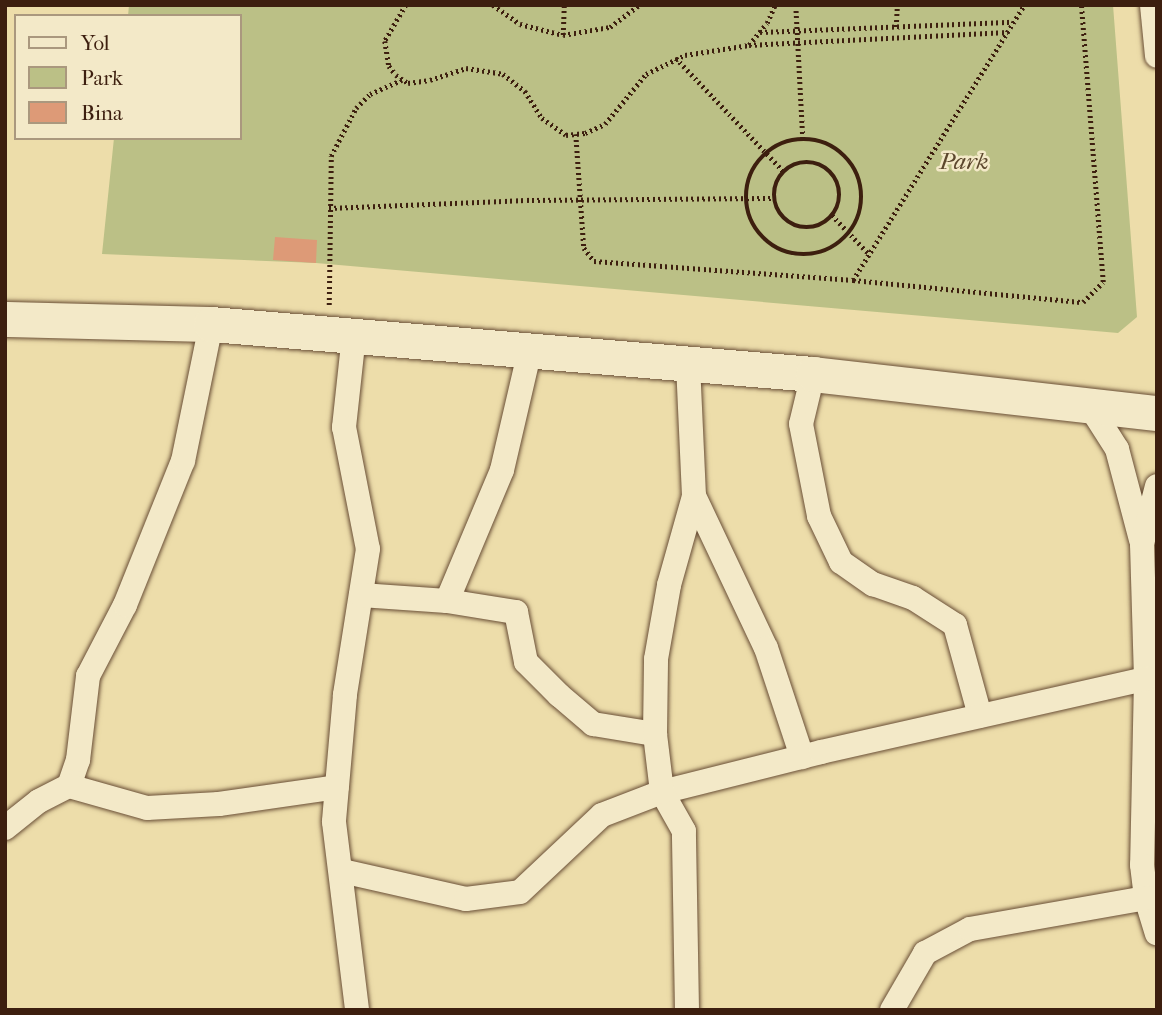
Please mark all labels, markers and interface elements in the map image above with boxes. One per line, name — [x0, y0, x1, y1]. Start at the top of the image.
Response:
legend — [14, 14, 242, 140]
text: Yol — [81, 31, 110, 55]
text: Park — [81, 66, 123, 90]
text: Bina — [81, 101, 123, 125]
park label: Park — [940, 148, 988, 176]

